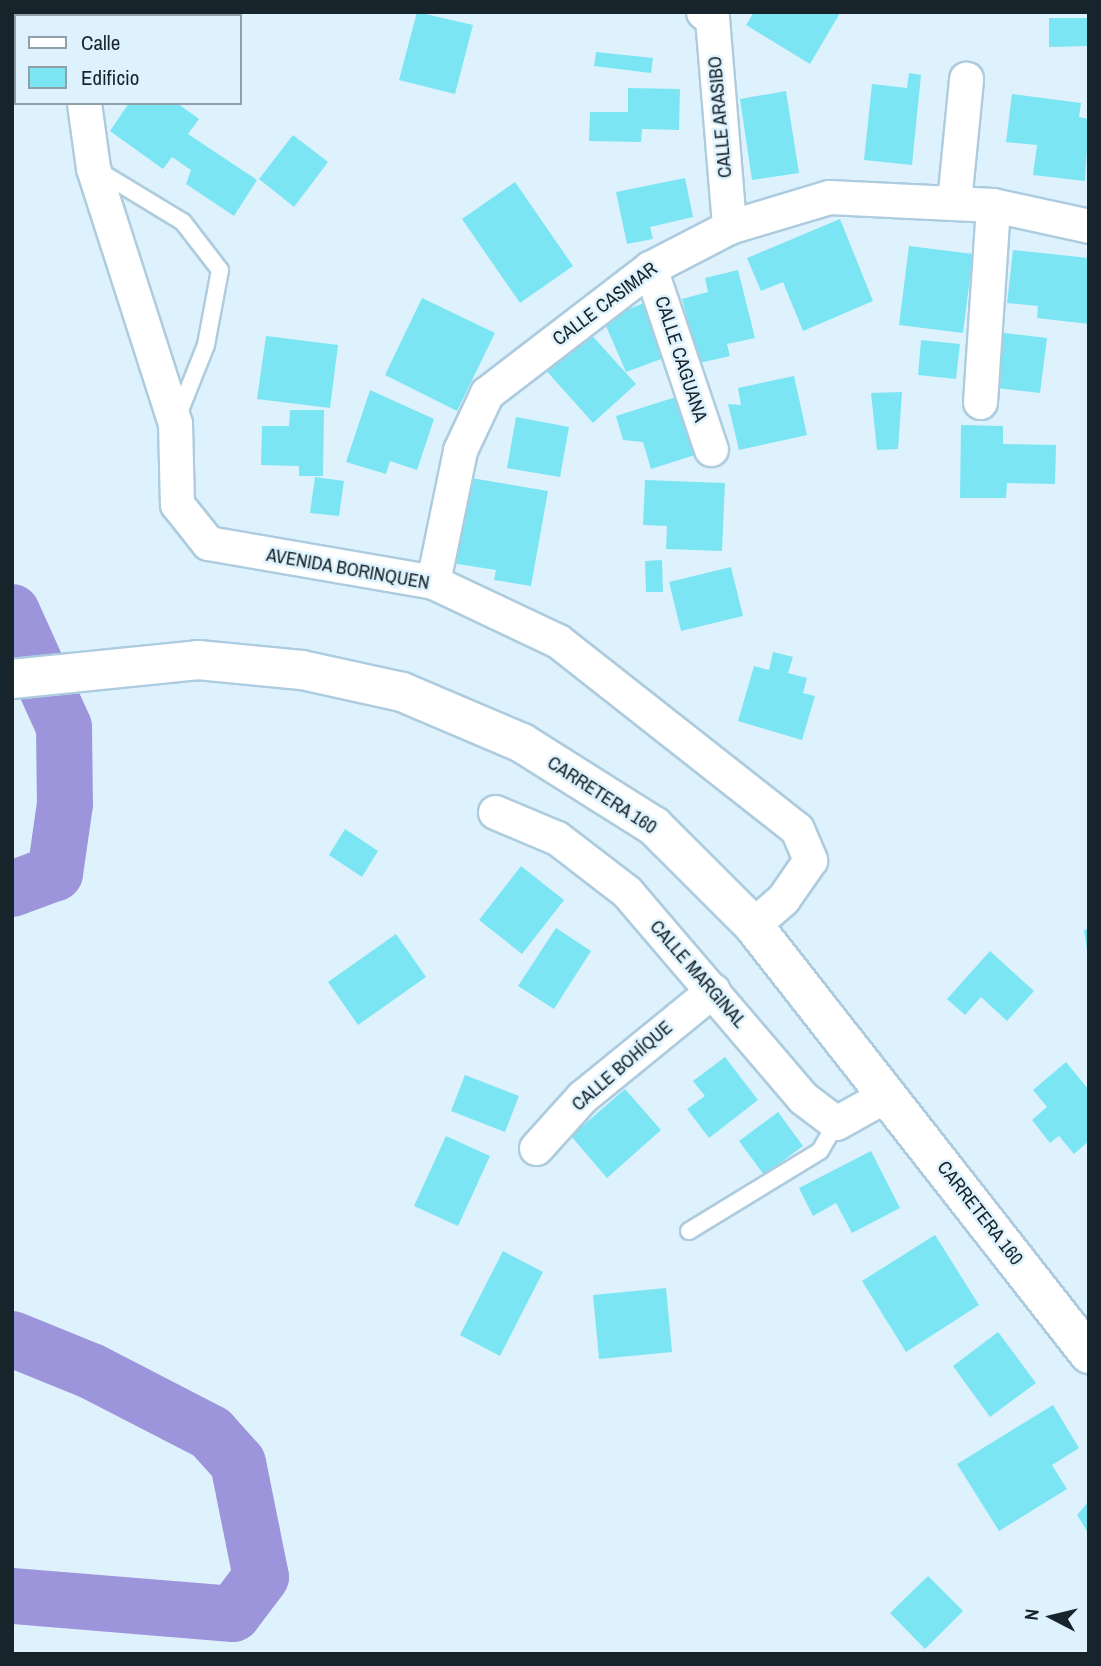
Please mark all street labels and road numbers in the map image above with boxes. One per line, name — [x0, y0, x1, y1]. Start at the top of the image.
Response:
street label: CALLE ARASIBO — [703, 55, 737, 179]
street label: CALLE CASIMAR — [548, 257, 662, 351]
street label: CALLE CAGUANA — [650, 293, 712, 425]
street label: AVENIDA BORINQUEN — [264, 543, 432, 595]
street label: CARRETERA 160 — [543, 751, 661, 839]
street label: CALLE MARGINAL — [645, 916, 751, 1032]
street label: CALLE BOHÍQUE — [567, 1016, 677, 1116]
street label: CARRETERA 160 — [932, 1156, 1028, 1270]

